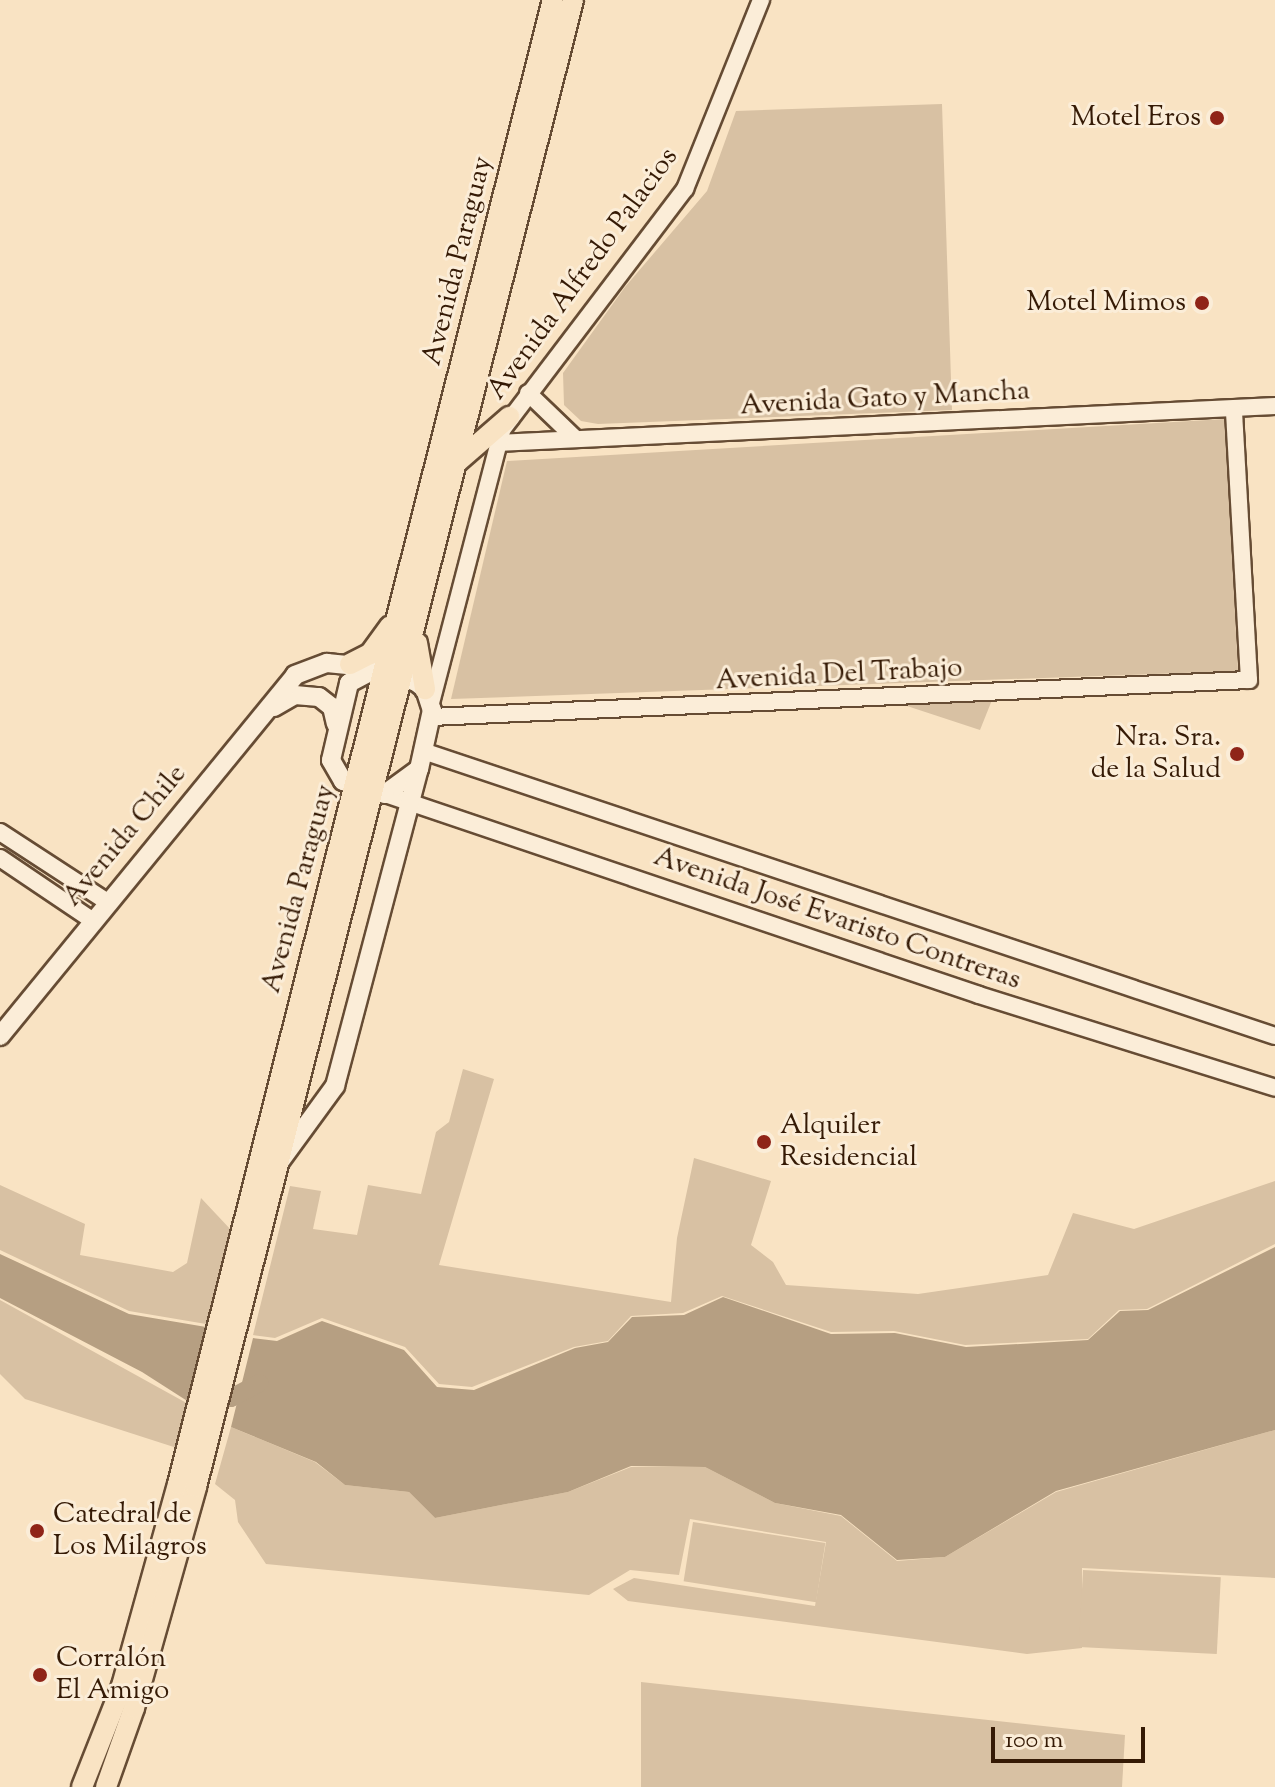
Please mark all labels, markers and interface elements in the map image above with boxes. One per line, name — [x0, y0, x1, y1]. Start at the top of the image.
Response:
place label: Motel Eros — [1071, 101, 1201, 135]
marker: Motel Eros — [1208, 109, 1226, 127]
street label: Avenida Alfredo Palacios — [480, 141, 686, 407]
street label: Avenida Paraguay — [416, 153, 500, 369]
place label: Motel Mimos — [1026, 286, 1186, 320]
marker: Motel Mimos — [1193, 294, 1211, 312]
street label: Avenida Gato y Mancha — [739, 375, 1031, 423]
street label: Avenida Del Trabajo — [715, 652, 963, 698]
place label: Nra. Sra. de la Salud — [1091, 721, 1221, 787]
marker: Nra. Sra. de la Salud — [1228, 745, 1246, 763]
street label: Avenida Chile — [56, 758, 194, 914]
street label: Avenida Paraguay — [255, 781, 343, 997]
street label: Avenida José Evaristo Contreras — [649, 840, 1025, 998]
place label: Alquiler Residencial — [780, 1109, 917, 1175]
marker: Alquiler Residencial — [755, 1133, 773, 1151]
place label: Catedral de Los Milagros — [53, 1498, 207, 1564]
marker: Catedral de Los Milagros — [28, 1522, 46, 1540]
place label: Corralón El Amigo — [56, 1642, 169, 1708]
marker: Corralón El Amigo — [31, 1666, 49, 1684]
scale bar — [995, 1711, 1149, 1761]
text: 100 m — [1005, 1724, 1063, 1758]

